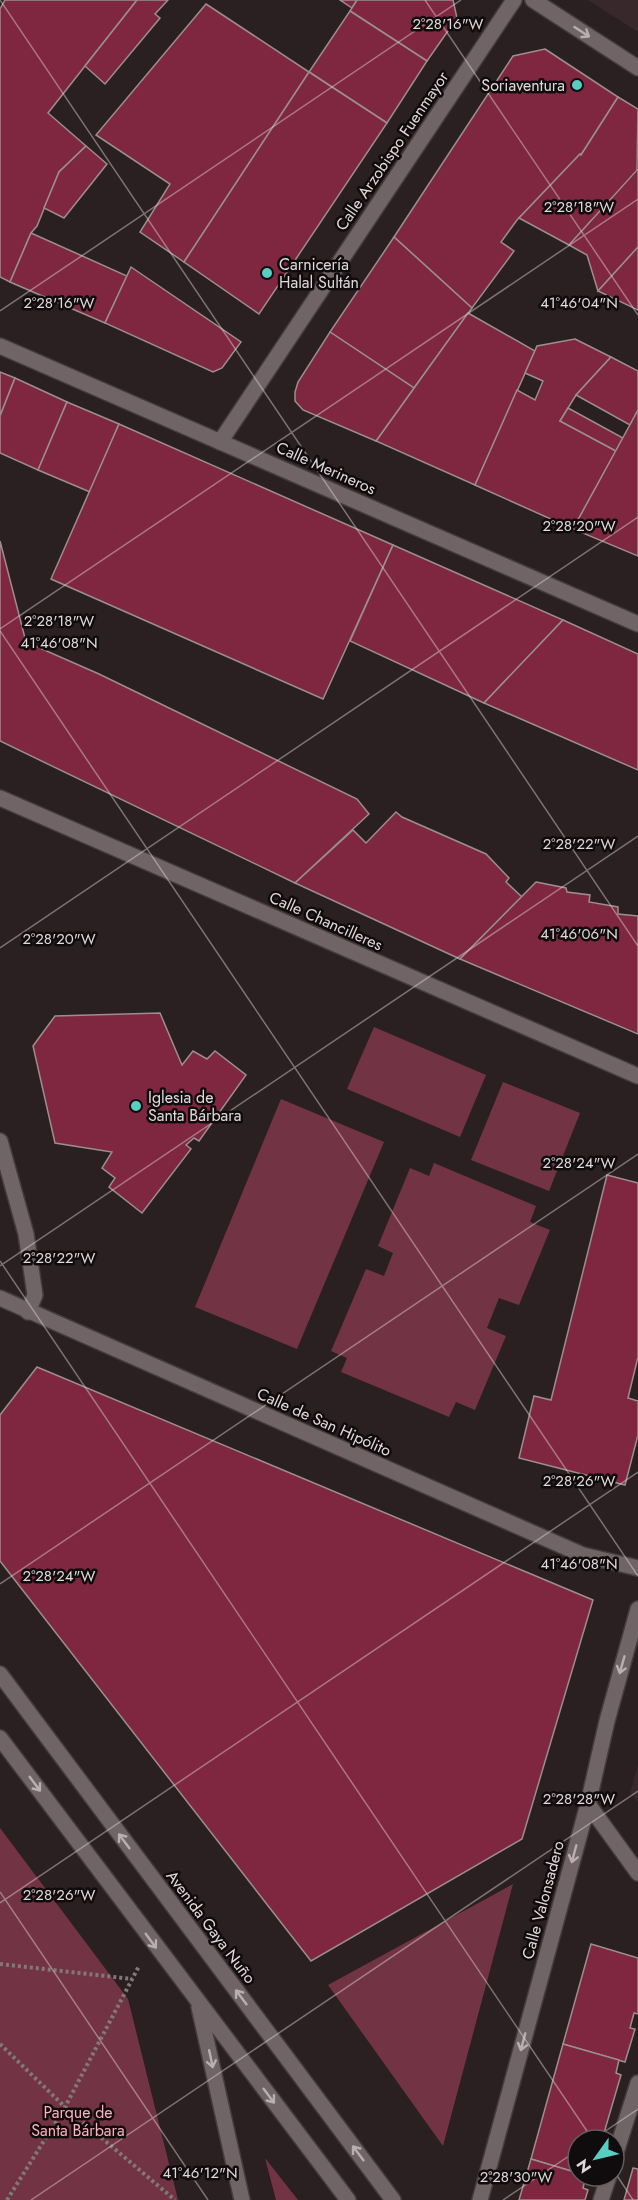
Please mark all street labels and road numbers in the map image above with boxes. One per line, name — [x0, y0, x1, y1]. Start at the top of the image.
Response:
street label: Calle Arzobispo Fuenmayor — [330, 66, 454, 235]
street label: Calle Merineros — [272, 436, 380, 500]
street label: Calle Chancilleres — [266, 886, 386, 956]
street label: Calle de San Hipólito — [253, 1382, 395, 1462]
street label: Calle Valonsadero — [516, 1838, 570, 1962]
street label: Avenida Gaya Nuño — [161, 1866, 261, 1989]

